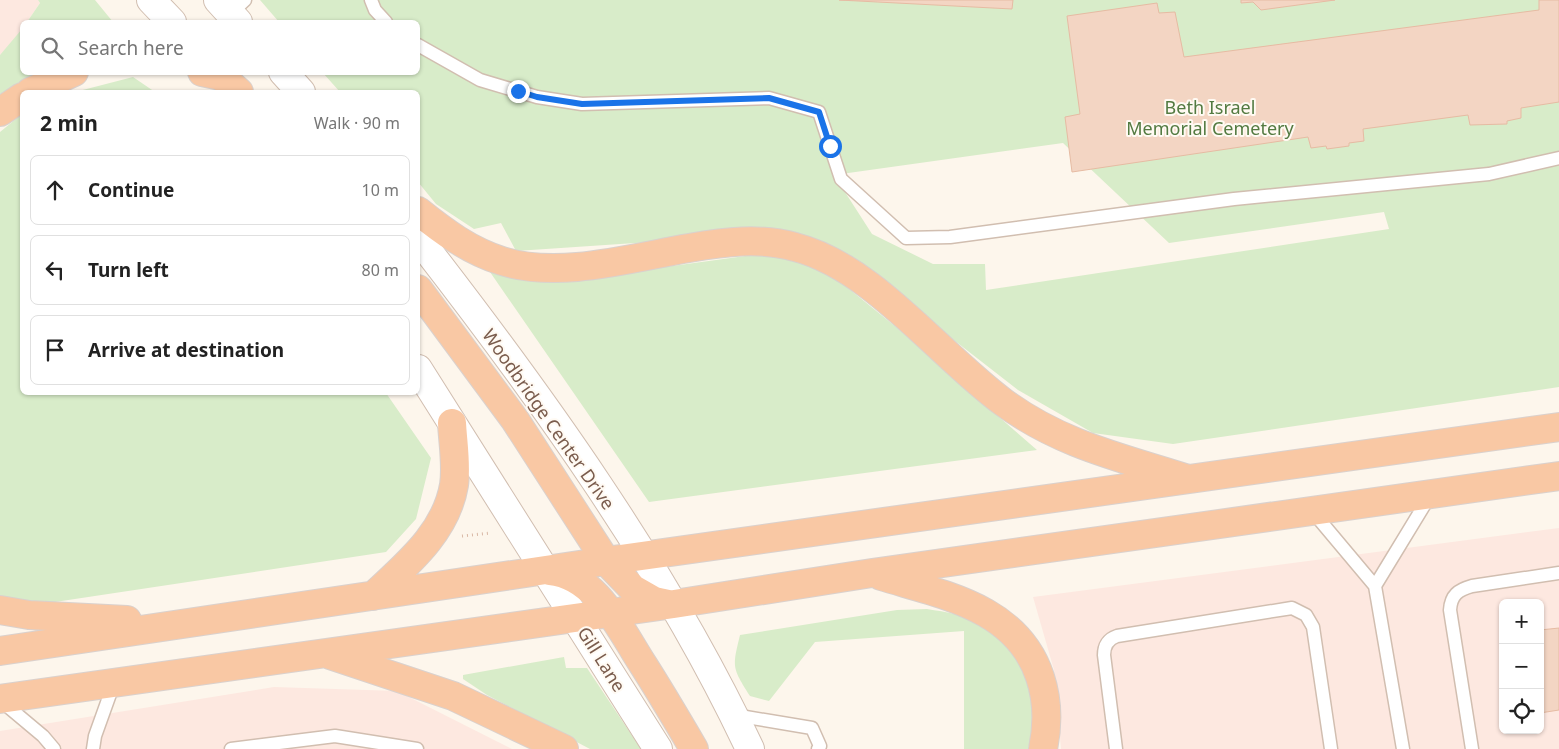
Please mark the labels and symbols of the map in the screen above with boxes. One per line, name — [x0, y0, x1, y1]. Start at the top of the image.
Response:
route end — [507, 80, 530, 103]
park label: Beth Israel Memorial Cemetery — [1126, 95, 1295, 140]
route start — [819, 135, 842, 158]
street label: Woodbridge Center Drive — [477, 324, 621, 514]
street label: Gill Lane — [573, 622, 631, 696]

